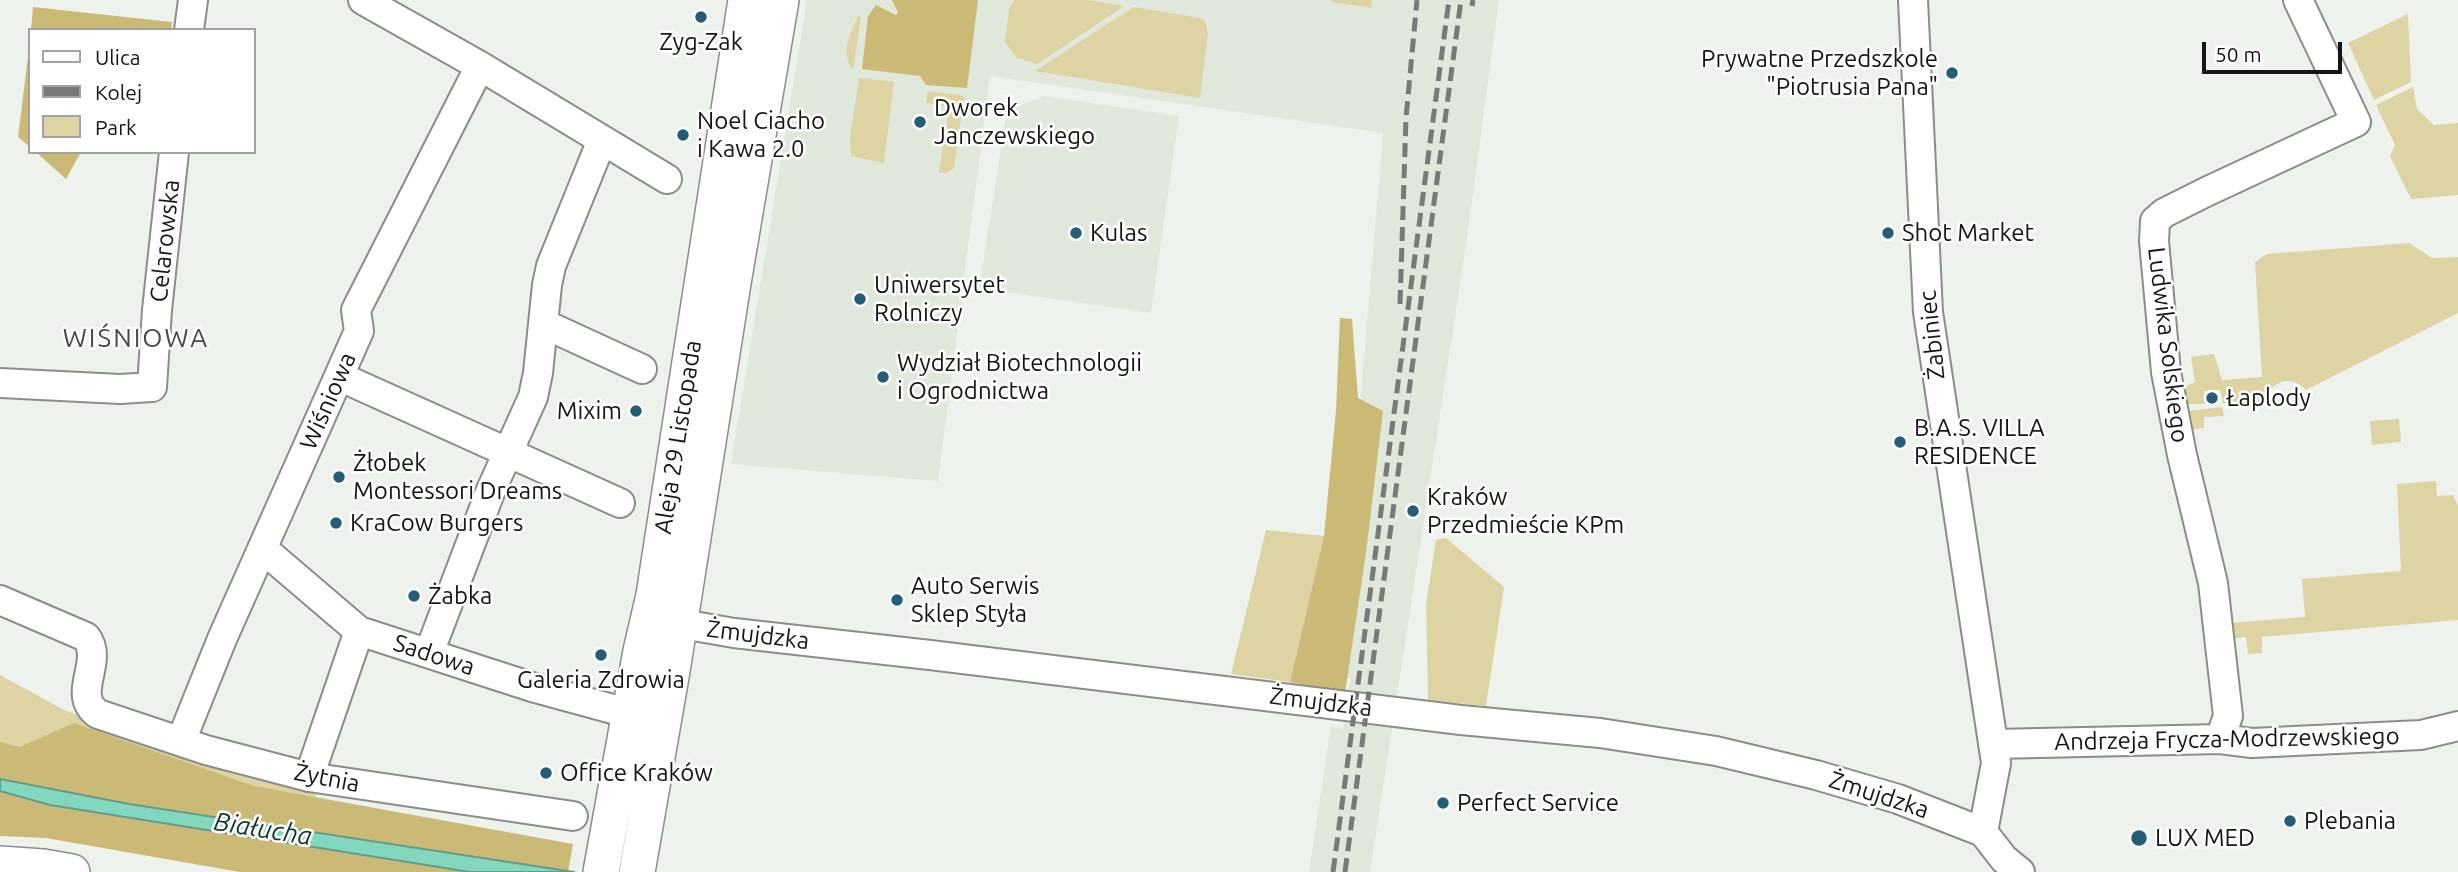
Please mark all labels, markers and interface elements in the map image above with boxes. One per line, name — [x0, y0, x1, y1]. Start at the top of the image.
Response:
marker: Zyg-Zak — [693, 9, 709, 25]
legend — [28, 28, 256, 154]
place label: Zyg-Zak — [659, 28, 743, 56]
scale bar — [2206, 28, 2346, 72]
text: 50 m — [2215, 42, 2262, 66]
text: Ulica — [95, 45, 140, 69]
place label: Prywatne Przedszkole "Piotrusia Pana" — [1701, 45, 1938, 101]
marker: Prywatne Przedszkole "Piotrusia Pana" — [1944, 65, 1960, 81]
text: Kolej — [95, 80, 142, 104]
place label: Dworek Janczewskiego — [934, 94, 1095, 150]
place label: Noel Ciacho i Kawa 2.0 — [697, 107, 825, 163]
marker: Dworek Janczewskiego — [912, 114, 928, 130]
text: Park — [95, 115, 137, 139]
marker: Noel Ciacho i Kawa 2.0 — [675, 127, 691, 143]
street label: Celarowska — [144, 178, 186, 304]
place label: Kulas — [1090, 219, 1147, 247]
place label: Shot Market — [1902, 219, 2034, 247]
marker: Kulas — [1068, 225, 1084, 241]
marker: Shot Market — [1880, 225, 1896, 241]
street label: Ludwika Solskiego — [2142, 246, 2194, 444]
place label: Uniwersytet Rolniczy — [874, 271, 1005, 327]
street label: Żabiniec — [1913, 289, 1951, 381]
marker: Uniwersytet Rolniczy — [852, 291, 868, 307]
district label: WIŚNIOWA — [64, 322, 208, 354]
street label: Aleja 29 Listopada — [648, 338, 708, 536]
street label: Wiśniowa — [294, 348, 362, 454]
place label: Wydział Biotechnologii i Ogrodnictwa — [897, 349, 1142, 405]
marker: Wydział Biotechnologii i Ogrodnictwa — [875, 369, 891, 385]
place label: Łaplody — [2226, 384, 2311, 412]
marker: Łaplody — [2204, 390, 2220, 406]
place label: Mixim — [557, 397, 622, 425]
marker: Mixim — [628, 403, 644, 419]
place label: B.A.S. VILLA RESIDENCE — [1914, 414, 2045, 470]
marker: B.A.S. VILLA RESIDENCE — [1892, 434, 1908, 450]
place label: Żłobek Montessori Dreams — [353, 449, 562, 505]
marker: Żłobek Montessori Dreams — [331, 469, 347, 485]
place label: Kraków Przedmieście KPm — [1427, 483, 1624, 539]
marker: Kraków Przedmieście KPm — [1405, 503, 1421, 519]
place label: KraCow Burgers — [350, 509, 523, 537]
marker: KraCow Burgers — [328, 515, 344, 531]
place label: Auto Serwis Sklep Styła — [911, 572, 1039, 628]
place label: Żabka — [428, 582, 492, 610]
marker: Żabka — [406, 588, 422, 604]
marker: Auto Serwis Sklep Styła — [889, 592, 905, 608]
street label: Żmujdzka — [705, 614, 811, 656]
street label: Sadowa — [390, 628, 478, 682]
marker: Galeria Zdrowia — [593, 647, 609, 663]
place label: Galeria Zdrowia — [517, 666, 685, 694]
street label: Żmujdzka — [1268, 681, 1374, 723]
street label: Andrzeja Frycza-Modrzewskiego — [2054, 722, 2400, 756]
street label: Żytnia — [292, 758, 362, 798]
place label: Office Kraków — [560, 759, 713, 787]
marker: Office Kraków — [538, 765, 554, 781]
street label: Żmujdzka — [1825, 765, 1933, 825]
place label: Perfect Service — [1457, 789, 1619, 817]
marker: Perfect Service — [1435, 795, 1451, 811]
water label: Białucha — [212, 806, 314, 852]
place label: Plebania — [2304, 807, 2396, 835]
marker: Plebania — [2282, 813, 2298, 829]
place label: LUX MED — [2155, 824, 2255, 852]
marker: LUX MED — [2129, 828, 2149, 848]

